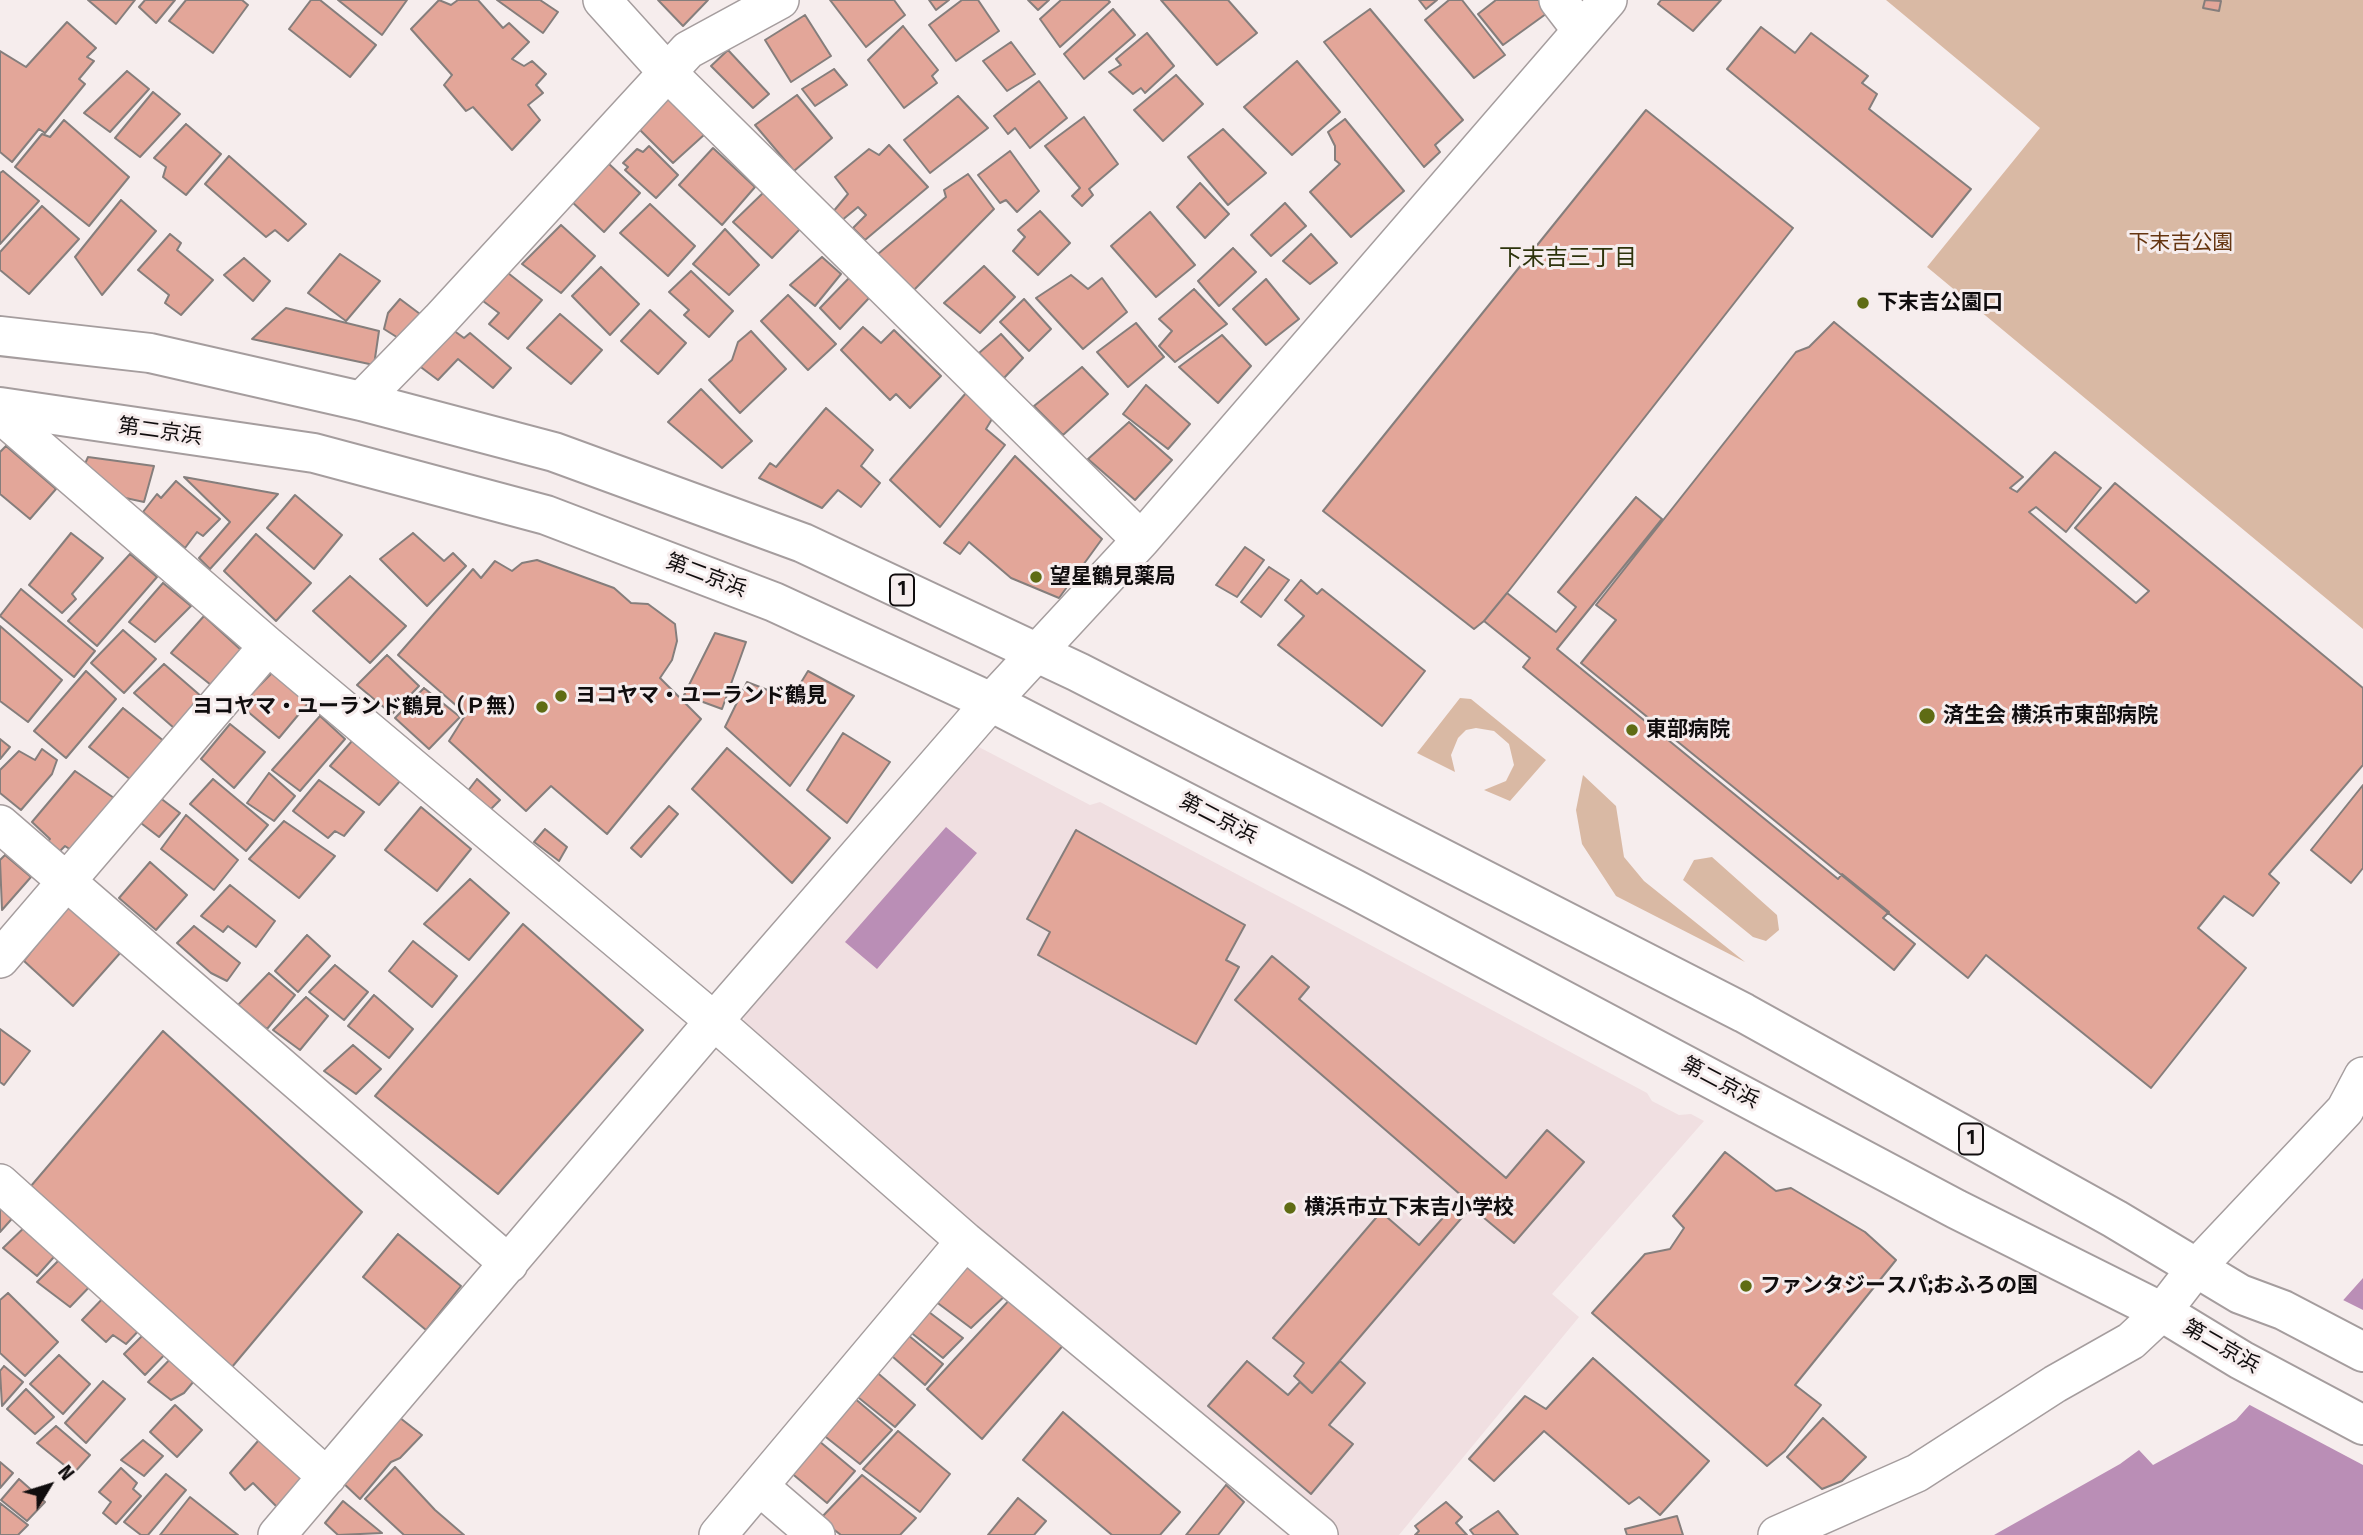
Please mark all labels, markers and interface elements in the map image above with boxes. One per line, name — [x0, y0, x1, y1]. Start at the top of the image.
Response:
park label: 下末吉公園 — [2129, 230, 2233, 256]
district label: 下末吉三丁目 — [1499, 245, 1637, 273]
place label: 下末吉公園口 — [1877, 290, 2003, 316]
marker: 下末吉公園口 — [1855, 295, 1871, 311]
street label: 第二京浜 — [117, 414, 203, 450]
street label: 第二京浜 — [662, 549, 750, 603]
place label: 望星鶴見薬局 — [1050, 564, 1176, 590]
marker: 望星鶴見薬局 — [1028, 569, 1044, 585]
road number: 1 — [890, 575, 914, 606]
place label: ヨコヤマ・ユーランド鶴見 — [575, 683, 827, 709]
marker: ヨコヤマ・ユーランド鶴見 — [553, 688, 569, 704]
place label: ヨコヤマ・ユーランド鶴見（Ｐ無） — [192, 694, 528, 720]
marker: ヨコヤマ・ユーランド鶴見（Ｐ無） — [534, 699, 550, 715]
place label: 済生会 横浜市東部病院 — [1943, 703, 2158, 729]
marker: 済生会 横浜市東部病院 — [1917, 706, 1937, 726]
place label: 東部病院 — [1646, 717, 1730, 743]
marker: 東部病院 — [1624, 722, 1640, 738]
street label: 第二京浜 — [1175, 789, 1261, 849]
street label: 第二京浜 — [1677, 1052, 1763, 1114]
road number: 1 — [1959, 1124, 1983, 1154]
place label: 横浜市立下末吉小学校 — [1304, 1195, 1514, 1221]
marker: 横浜市立下末吉小学校 — [1282, 1200, 1298, 1216]
place label: ファンタジースパ;おふろの国 — [1760, 1273, 2038, 1299]
marker: ファンタジースパ;おふろの国 — [1738, 1278, 1754, 1294]
street label: 第二京浜 — [2178, 1315, 2264, 1379]
north arrow — [14, 1451, 84, 1521]
text: N — [53, 1461, 79, 1485]

